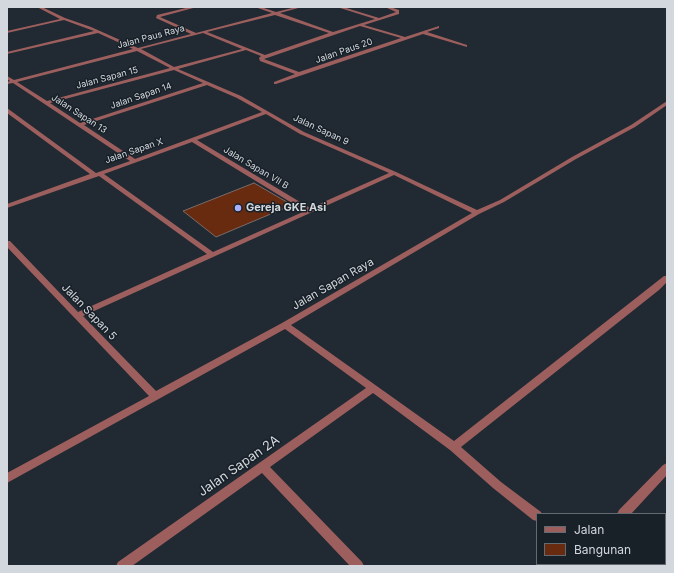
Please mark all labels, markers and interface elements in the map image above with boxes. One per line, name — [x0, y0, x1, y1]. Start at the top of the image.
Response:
street label: Jalan Paus Raya — [116, 23, 186, 51]
street label: Jalan Paus 20 — [314, 36, 374, 66]
street label: Jalan Sapan 15 — [75, 65, 139, 91]
street label: Jalan Sapan 14 — [109, 80, 173, 112]
street label: Jalan Sapan 13 — [49, 92, 109, 136]
street label: Jalan Sapan 9 — [291, 112, 351, 148]
street label: Jalan Sapan X — [104, 136, 164, 166]
street label: Jalan Sapan VII B — [221, 144, 291, 192]
place label: Gereja GKE Asi — [246, 201, 326, 215]
marker: Gereja GKE Asi — [233, 203, 243, 213]
street label: Jalan Sapan Raya — [290, 255, 376, 313]
street label: Jalan Sapan 5 — [59, 281, 119, 343]
street label: Jalan Sapan 2A — [195, 432, 283, 500]
legend — [536, 513, 666, 565]
text: Jalan — [574, 522, 604, 537]
text: Bangunan — [574, 542, 631, 557]

